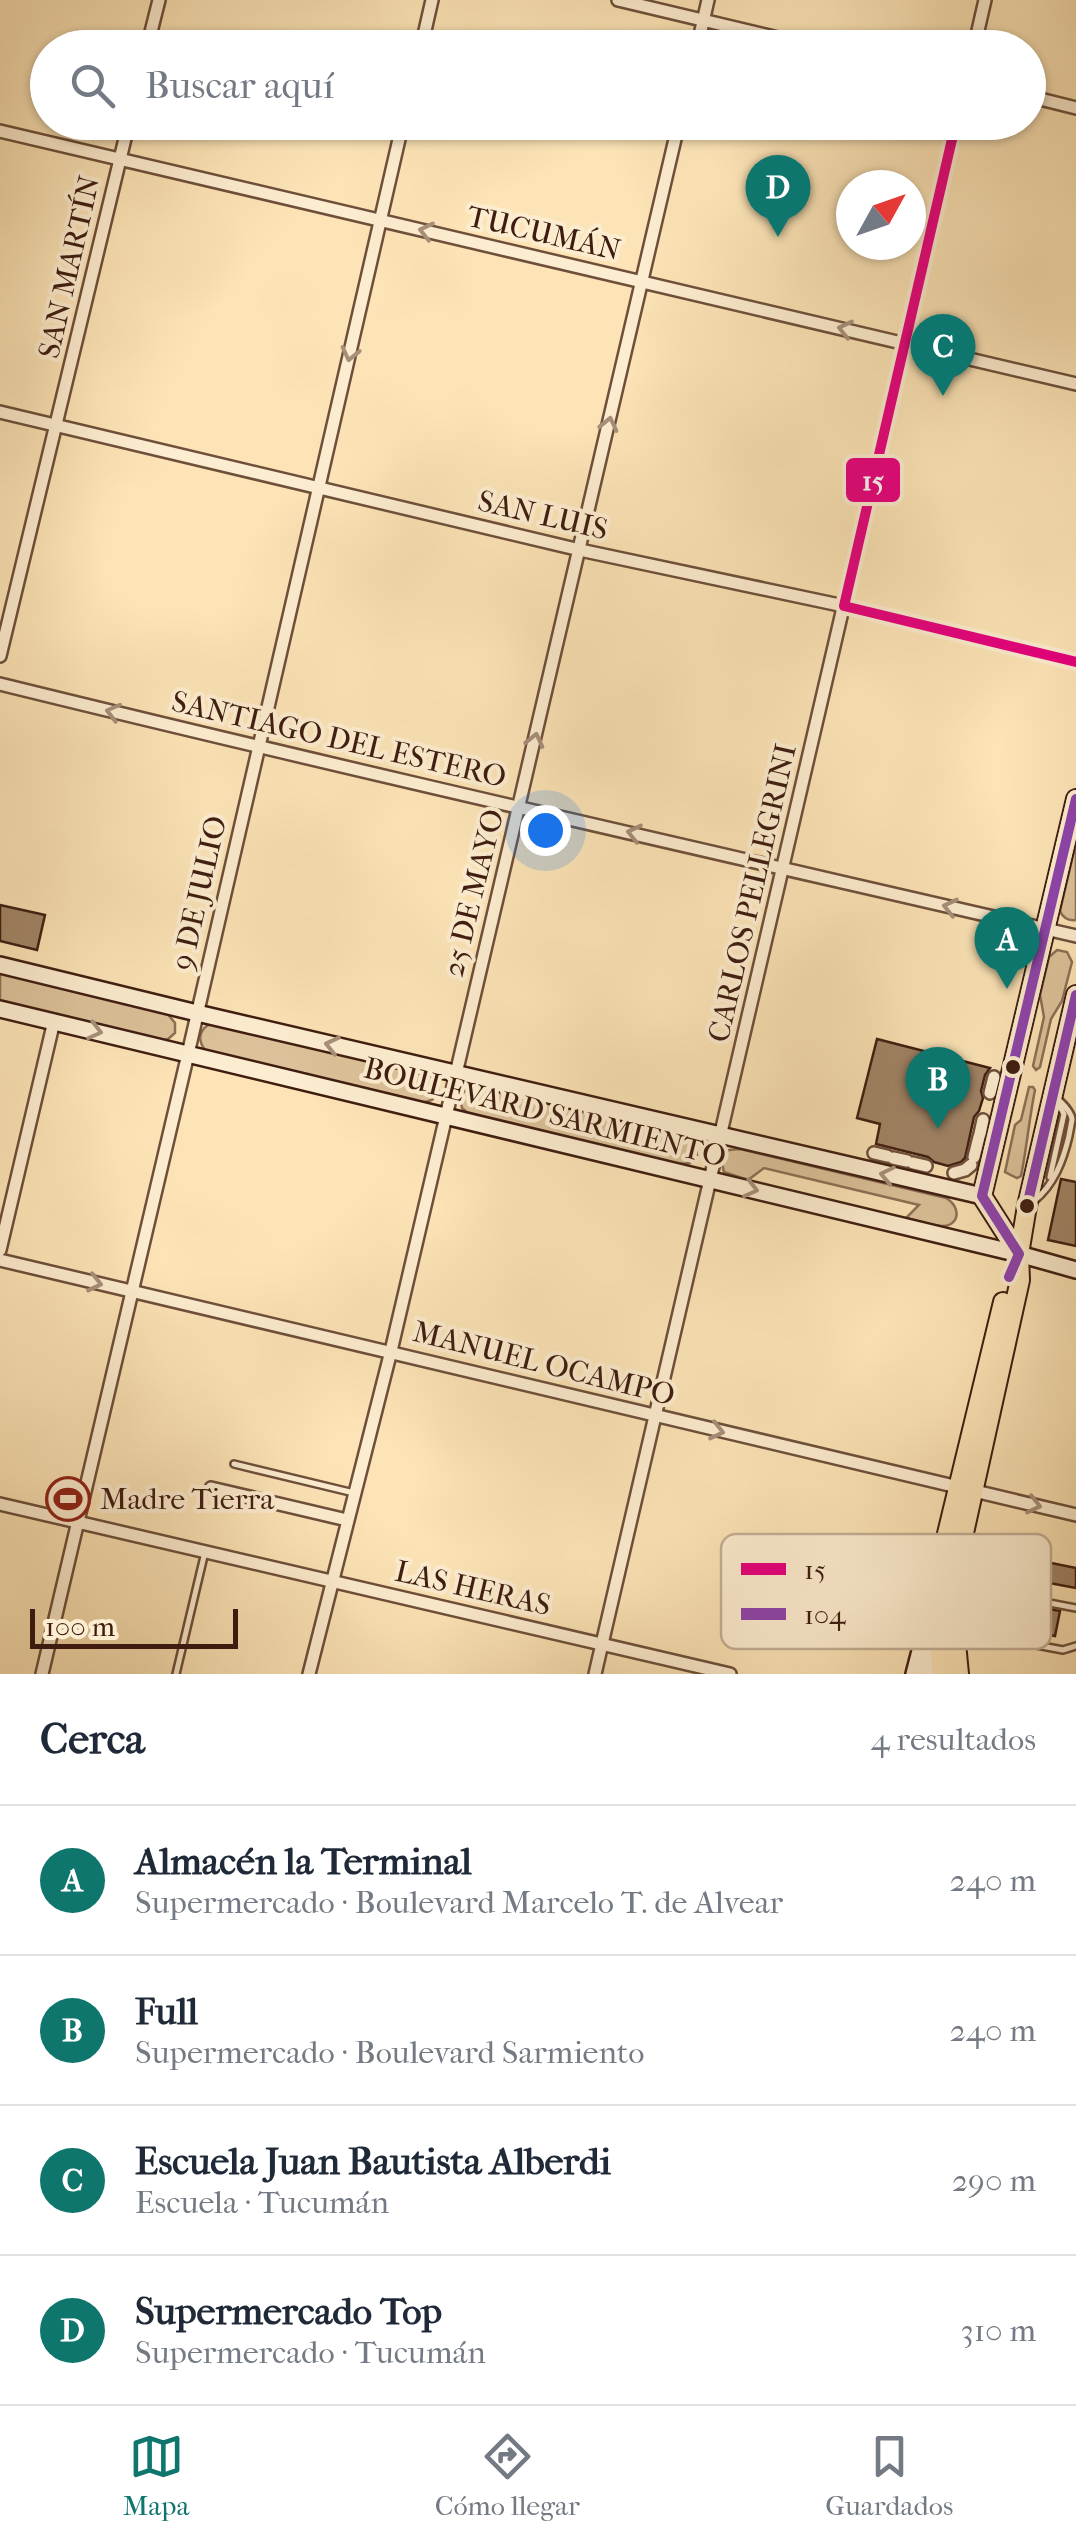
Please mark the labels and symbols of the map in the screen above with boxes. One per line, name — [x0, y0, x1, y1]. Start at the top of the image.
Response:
pin: D — [746, 154, 810, 237]
north arrow — [836, 170, 926, 260]
street label: SAN MARTÍN — [31, 172, 108, 362]
street label: TUCUMÁN — [464, 199, 624, 268]
one-way arrow — [418, 222, 435, 243]
pin: C — [910, 314, 976, 396]
one-way arrow — [837, 320, 854, 341]
one-way arrow — [341, 345, 362, 362]
one-way arrow — [597, 416, 618, 433]
line badge: 15 — [844, 456, 902, 504]
text: 15 — [862, 464, 884, 497]
street label: SAN LUIS — [475, 484, 611, 547]
street label: SANTIAGO DEL ESTERO — [168, 684, 509, 795]
one-way arrow — [105, 702, 122, 723]
one-way arrow — [523, 732, 544, 749]
street label: CARLOS PELLEGRINI — [701, 741, 804, 1046]
your location — [520, 805, 571, 856]
street label: 25 DE MAYO — [436, 806, 511, 981]
street label: 9 DE JULIO — [165, 813, 234, 974]
one-way arrow — [626, 824, 643, 845]
one-way arrow — [942, 898, 959, 919]
pin: A — [974, 906, 1040, 989]
one-way arrow — [86, 1020, 103, 1041]
one-way arrow — [324, 1036, 341, 1057]
pin: B — [906, 1046, 970, 1129]
street label: BOULEVARD SARMIENTO — [360, 1051, 730, 1174]
unlabelled marker — [1003, 1057, 1023, 1077]
one-way arrow — [879, 1166, 896, 1187]
one-way arrow — [742, 1178, 759, 1199]
unlabelled marker — [1017, 1196, 1037, 1216]
one-way arrow — [86, 1271, 103, 1292]
street label: MANUEL OCAMPO — [409, 1314, 678, 1413]
one-way arrow — [708, 1419, 725, 1440]
sports icon: Madre Tierra — [45, 1476, 91, 1522]
place label: Madre Tierra — [100, 1482, 275, 1517]
one-way arrow — [1025, 1493, 1042, 1514]
legend — [721, 1534, 1051, 1649]
text: 15 — [804, 1553, 826, 1586]
street label: LAS HERAS — [392, 1554, 554, 1623]
text: 104 — [804, 1598, 847, 1631]
scale bar — [30, 1604, 238, 1648]

